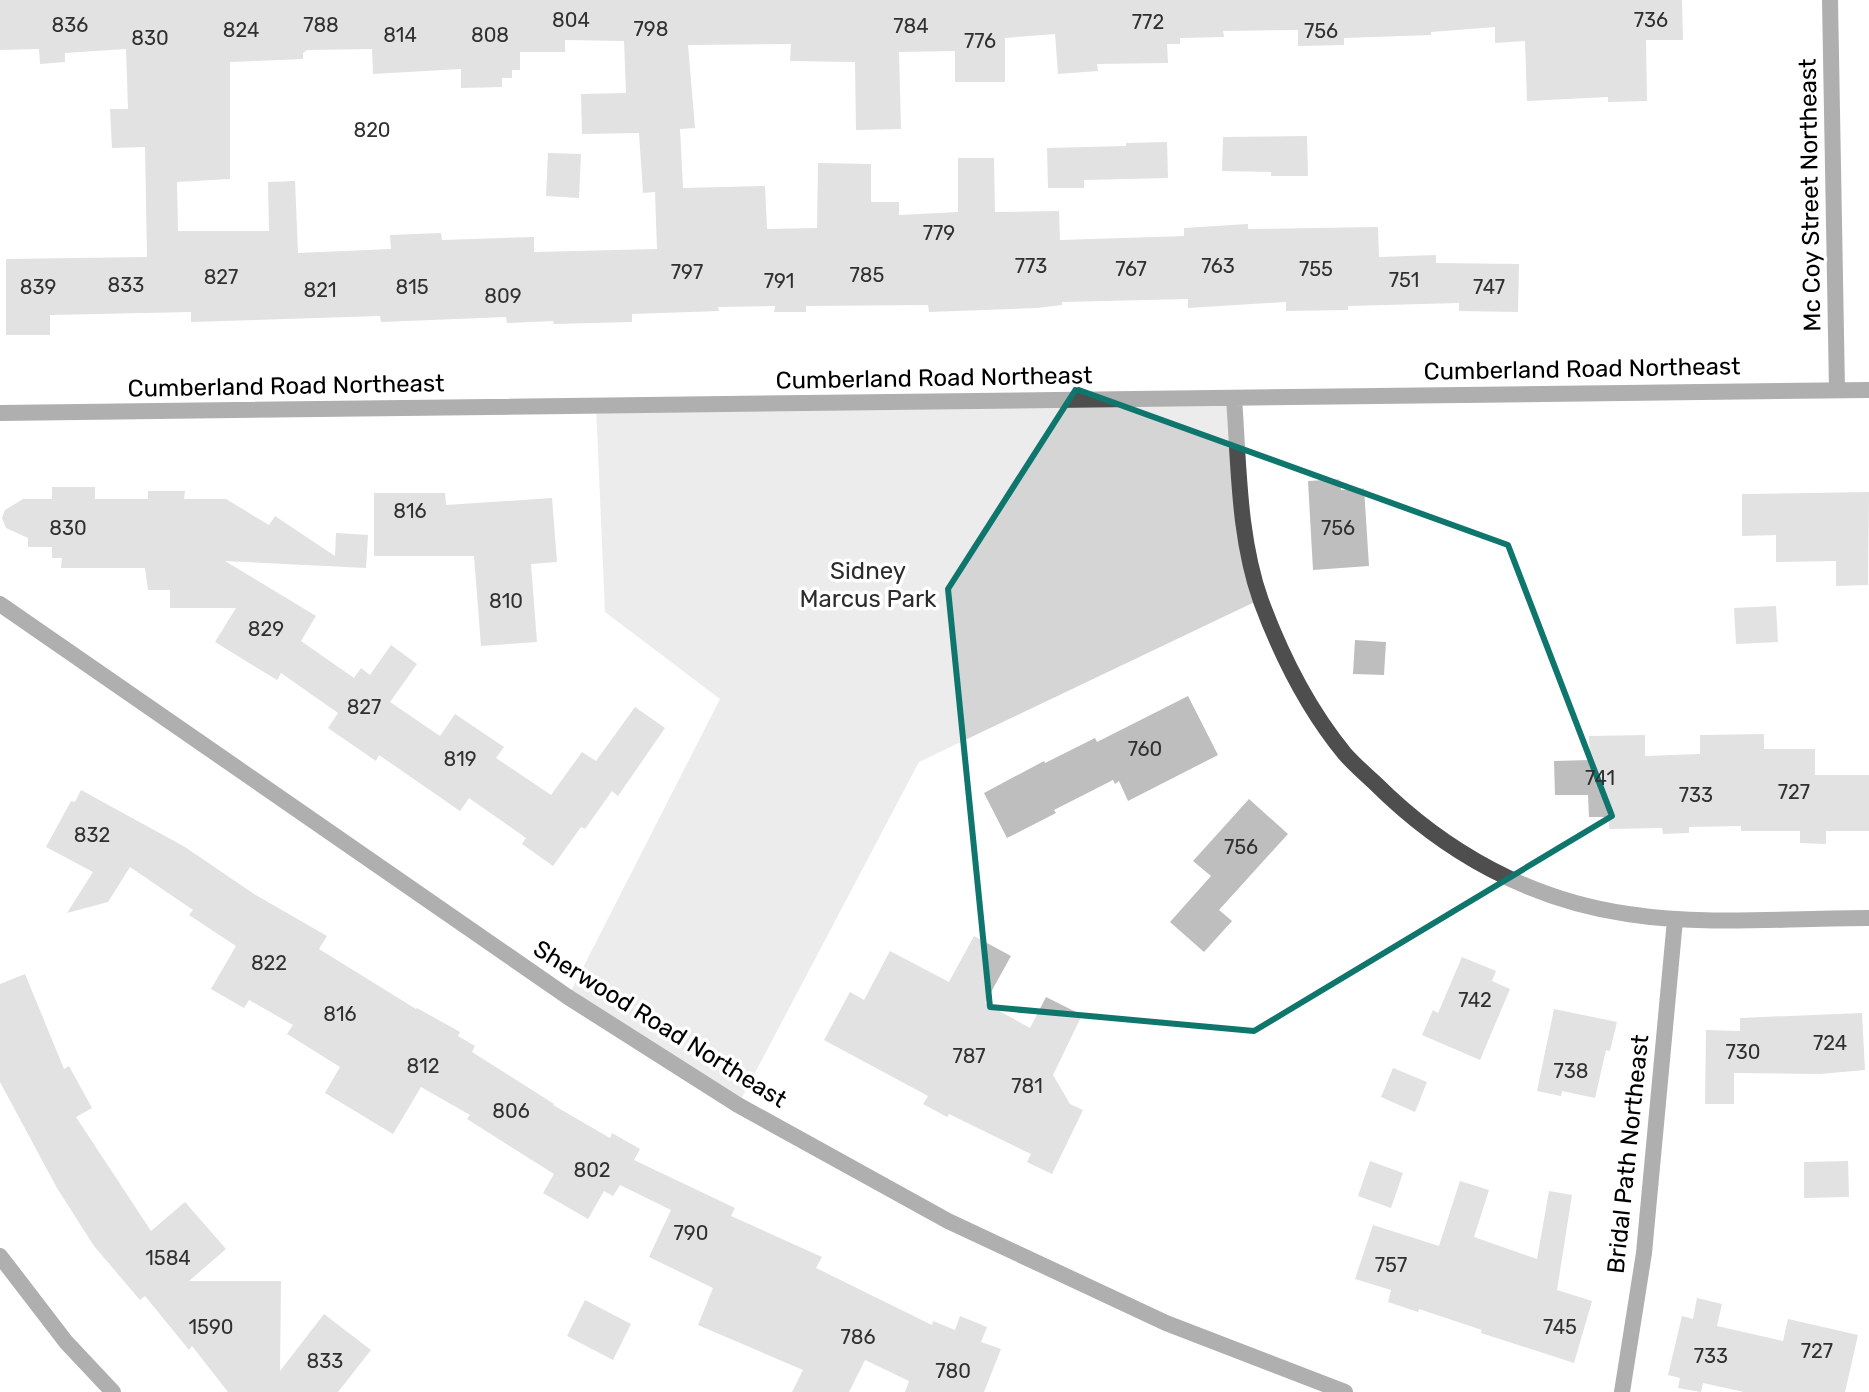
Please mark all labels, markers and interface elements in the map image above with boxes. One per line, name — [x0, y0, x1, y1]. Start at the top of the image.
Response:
house number: 804 — [552, 8, 590, 32]
house number: 736 — [1634, 8, 1668, 32]
house number: 772 — [1132, 10, 1164, 34]
house number: 836 — [52, 13, 88, 37]
house number: 788 — [303, 13, 339, 37]
house number: 784 — [893, 14, 929, 38]
house number: 798 — [634, 17, 668, 41]
house number: 824 — [223, 18, 259, 42]
house number: 756 — [1304, 19, 1338, 43]
house number: 814 — [383, 23, 417, 47]
house number: 808 — [471, 23, 509, 47]
house number: 830 — [131, 26, 169, 50]
house number: 776 — [964, 29, 996, 53]
street label: Mc Coy Street Northeast — [1794, 58, 1826, 332]
house number: 820 — [353, 118, 391, 142]
house number: 779 — [923, 221, 955, 245]
house number: 773 — [1015, 254, 1047, 278]
house number: 763 — [1201, 254, 1235, 278]
house number: 767 — [1115, 257, 1147, 281]
house number: 755 — [1299, 257, 1333, 281]
house number: 797 — [671, 260, 703, 284]
house number: 785 — [850, 263, 884, 287]
house number: 827 — [204, 265, 238, 289]
house number: 751 — [1389, 268, 1419, 292]
house number: 791 — [764, 269, 794, 293]
house number: 833 — [108, 273, 144, 297]
house number: 839 — [20, 275, 56, 299]
house number: 815 — [395, 275, 429, 299]
house number: 747 — [1473, 275, 1505, 299]
house number: 821 — [303, 278, 337, 302]
house number: 809 — [484, 284, 522, 308]
street label: Cumberland Road Northeast — [1423, 352, 1741, 386]
street label: Cumberland Road Northeast — [775, 361, 1093, 395]
street label: Cumberland Road Northeast — [127, 369, 445, 403]
house number: 816 — [393, 499, 427, 523]
house number: 830 — [49, 516, 87, 540]
house number: 756 — [1321, 516, 1355, 540]
park label: Sidney Marcus Park — [800, 557, 937, 613]
house number: 810 — [489, 589, 523, 613]
house number: 829 — [248, 617, 284, 641]
house number: 827 — [347, 695, 381, 719]
house number: 760 — [1128, 737, 1162, 761]
house number: 819 — [443, 747, 477, 771]
house number: 741 — [1585, 766, 1615, 790]
house number: 727 — [1778, 780, 1810, 804]
house number: 733 — [1679, 783, 1713, 807]
house number: 832 — [74, 823, 110, 847]
house number: 756 — [1224, 835, 1258, 859]
street label: Sherwood Road Northeast — [528, 934, 792, 1114]
house number: 822 — [251, 951, 287, 975]
house number: 742 — [1458, 988, 1492, 1012]
house number: 816 — [323, 1002, 357, 1026]
house number: 724 — [1813, 1031, 1847, 1055]
street label: Bridal Path Northeast — [1602, 1033, 1654, 1275]
house number: 730 — [1726, 1040, 1760, 1064]
house number: 787 — [952, 1044, 986, 1068]
house number: 812 — [406, 1054, 440, 1078]
house number: 738 — [1554, 1059, 1589, 1083]
house number: 781 — [1011, 1074, 1043, 1098]
house number: 806 — [492, 1099, 530, 1123]
house number: 802 — [573, 1158, 611, 1182]
house number: 790 — [674, 1221, 708, 1245]
house number: 1584 — [145, 1246, 191, 1270]
house number: 757 — [1375, 1253, 1407, 1277]
house number: 1590 — [189, 1315, 234, 1339]
house number: 745 — [1543, 1315, 1577, 1339]
house number: 786 — [840, 1325, 876, 1349]
house number: 727 — [1801, 1339, 1833, 1363]
house number: 733 — [1694, 1344, 1728, 1368]
house number: 833 — [307, 1349, 343, 1373]
house number: 780 — [935, 1359, 971, 1383]

